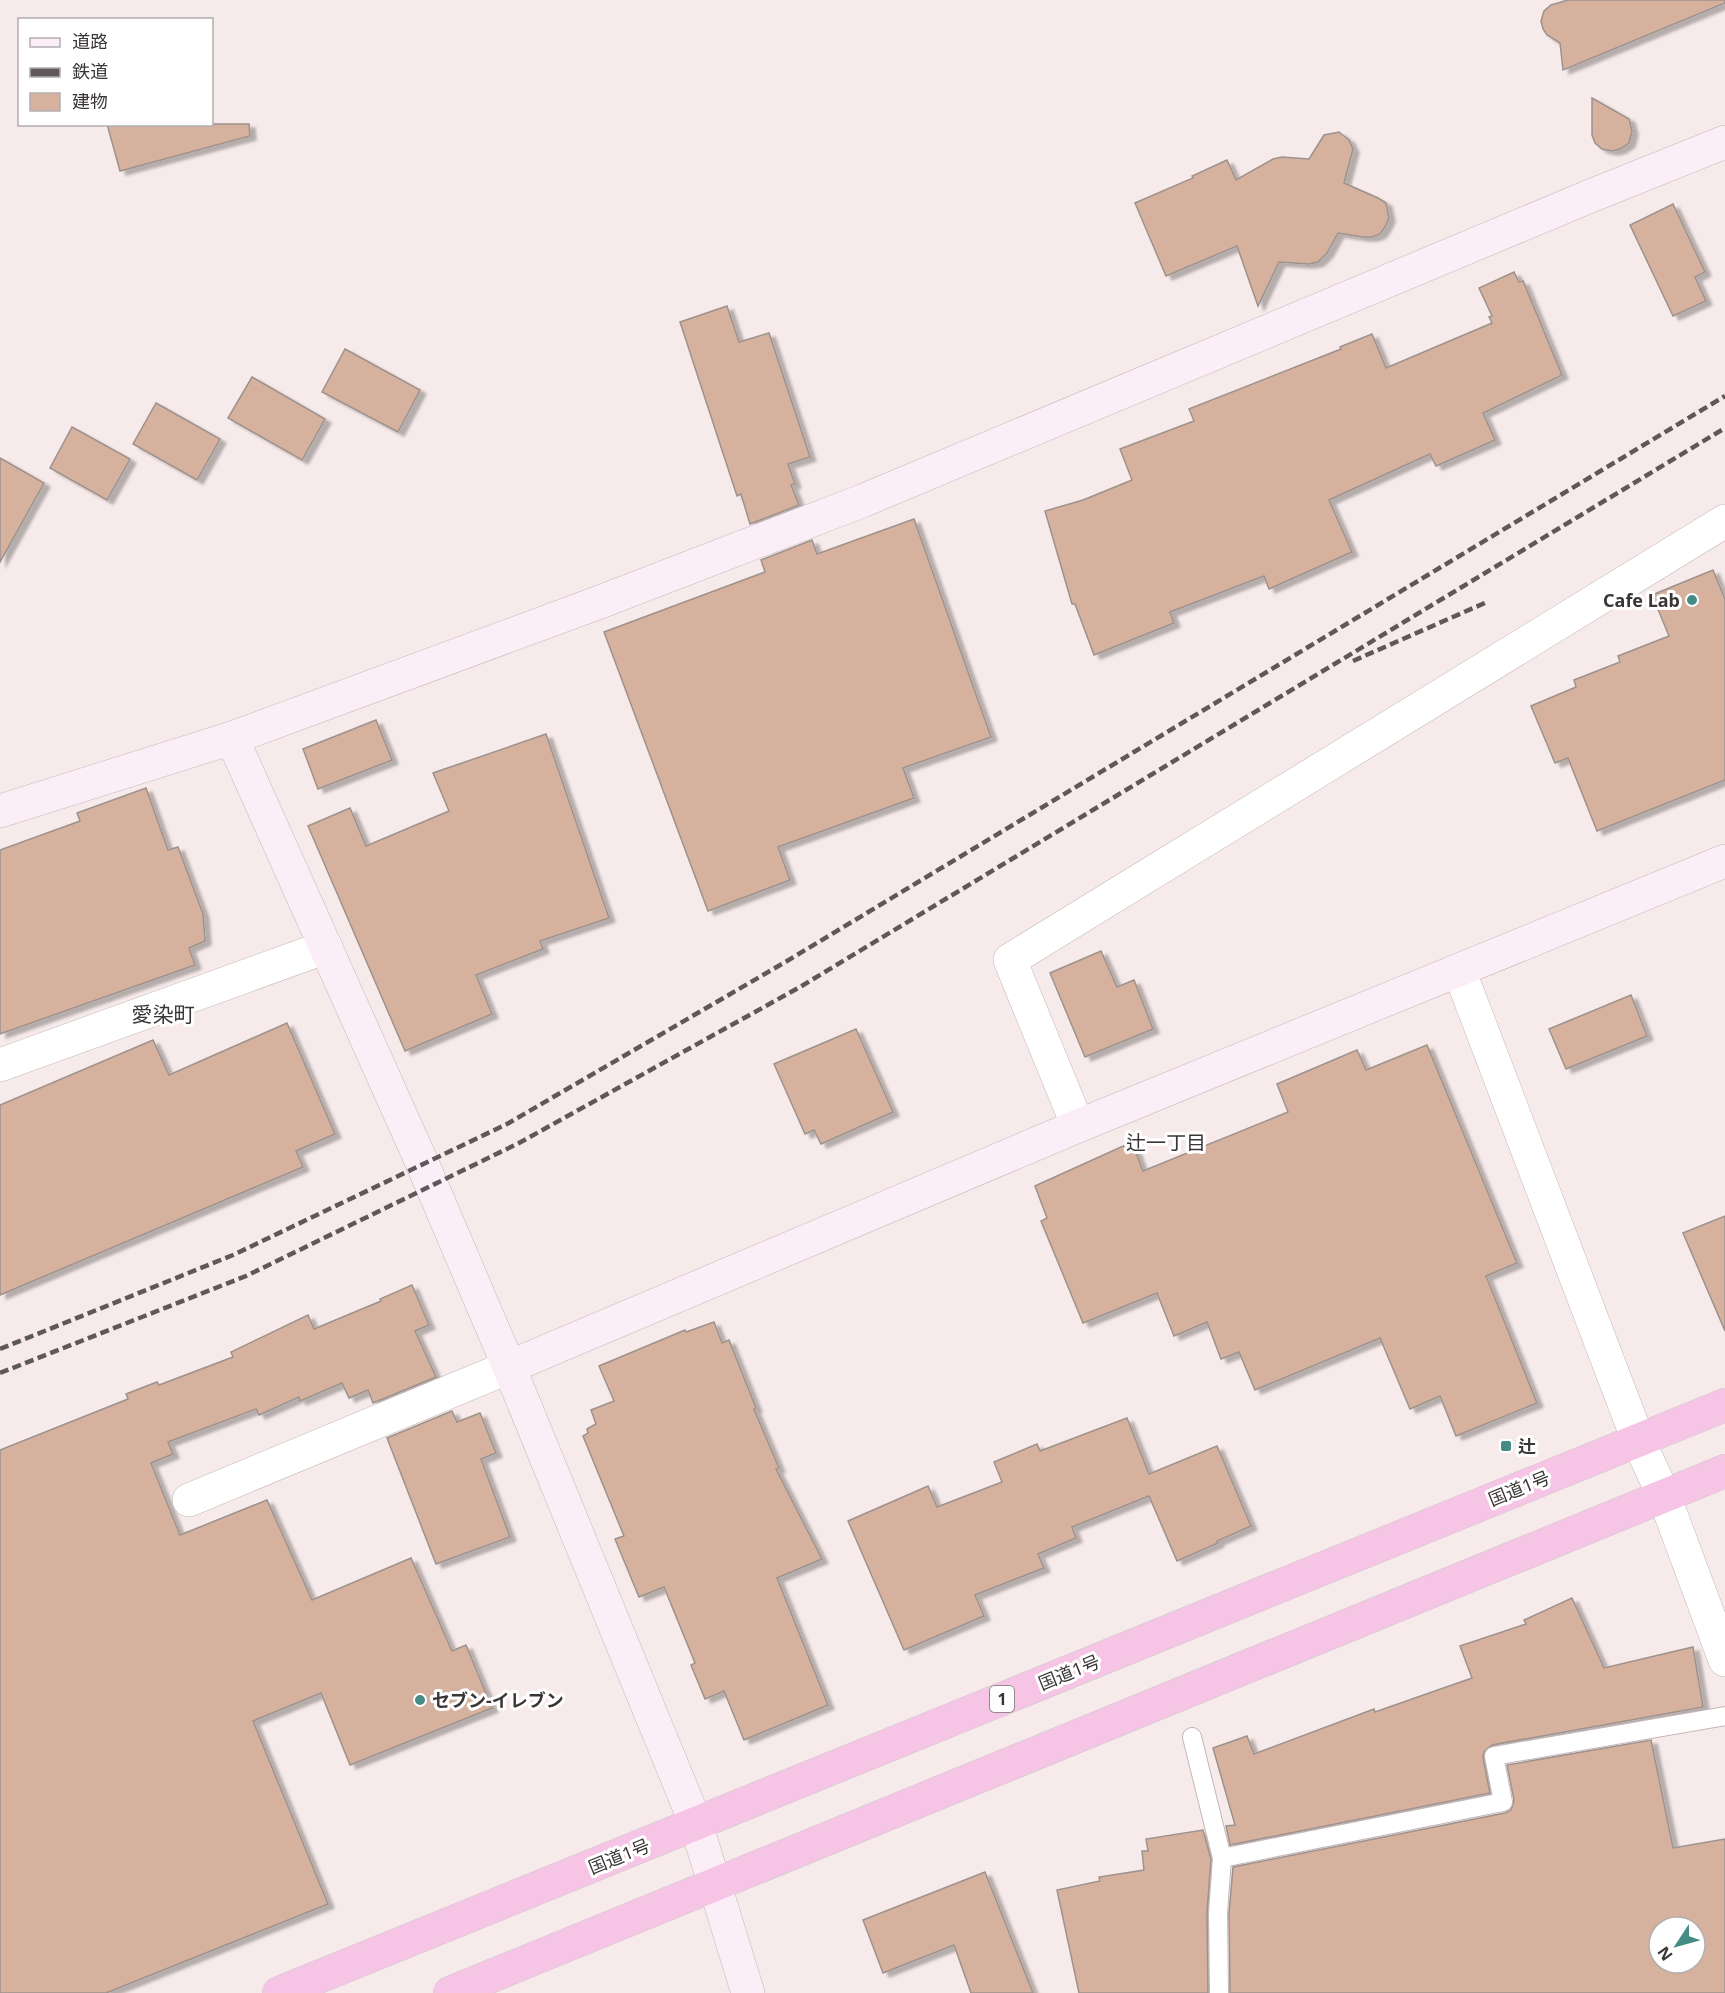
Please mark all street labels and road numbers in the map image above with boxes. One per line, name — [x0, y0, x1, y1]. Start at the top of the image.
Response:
street label: 国道1号 — [1485, 1465, 1553, 1511]
street label: 国道1号 — [1035, 1649, 1103, 1695]
road number: 1 — [990, 1686, 1014, 1712]
street label: 国道1号 — [585, 1833, 653, 1879]

